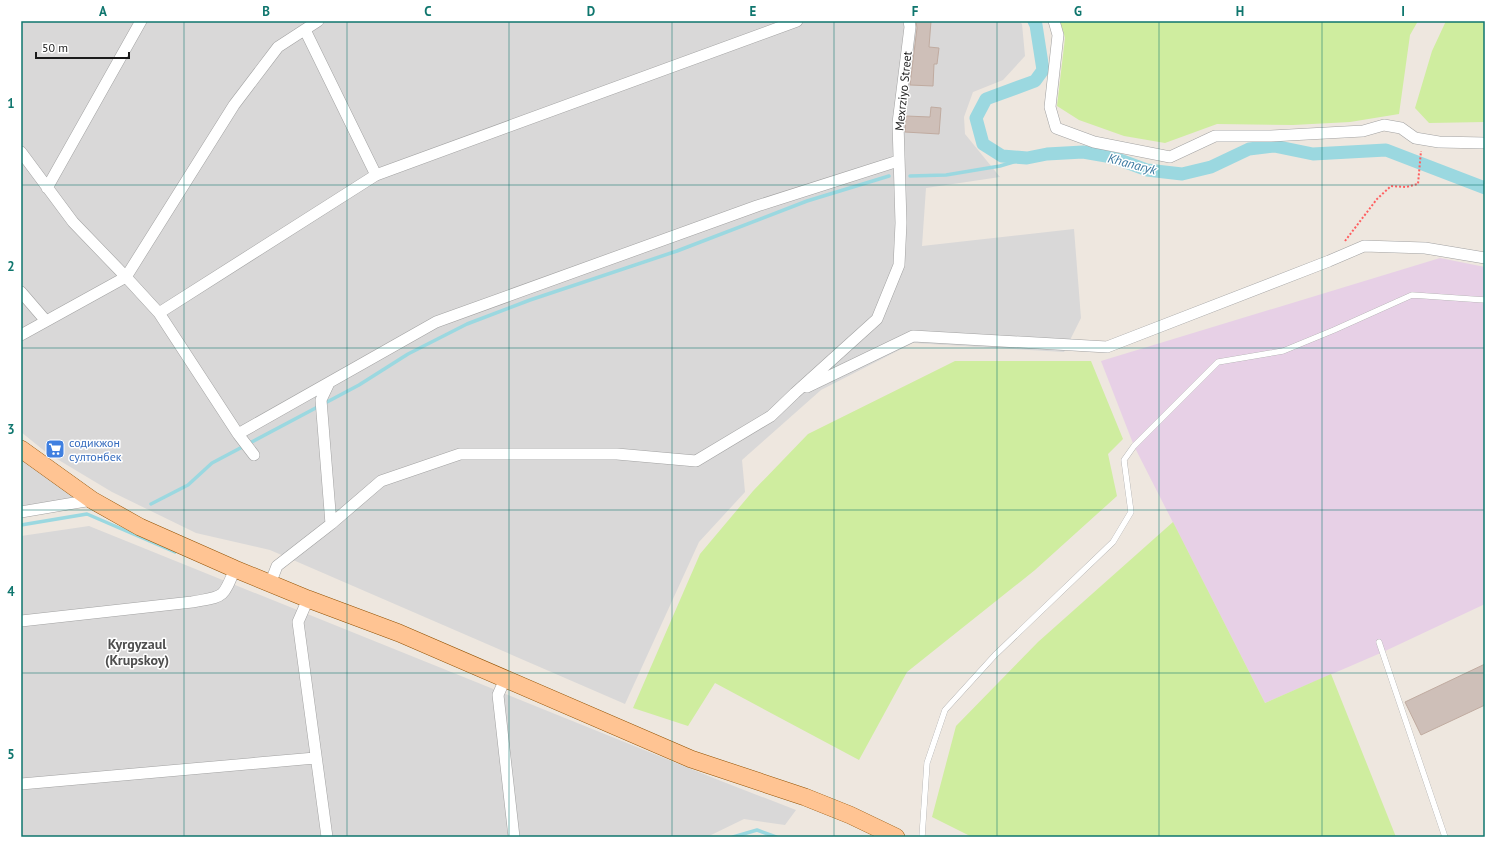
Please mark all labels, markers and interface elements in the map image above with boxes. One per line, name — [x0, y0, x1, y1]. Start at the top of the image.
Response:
text: A — [99, 3, 107, 20]
text: B — [262, 3, 270, 20]
text: C — [424, 3, 432, 20]
text: D — [587, 3, 595, 20]
text: E — [750, 3, 757, 20]
text: F — [912, 3, 919, 20]
text: G — [1074, 3, 1082, 20]
text: H — [1236, 3, 1244, 20]
text: I — [1401, 3, 1405, 20]
scale bar — [36, 34, 129, 60]
text: 50 m — [42, 40, 68, 55]
street label: Mexrziyo Street — [891, 50, 915, 132]
text: 1 — [7, 95, 15, 112]
water label: Khanaryk — [1106, 149, 1159, 179]
text: 2 — [7, 258, 15, 275]
text: 3 — [7, 421, 15, 438]
place label: содикжон султонбек — [69, 435, 122, 464]
supermarket icon: содикжон султонбек — [44, 438, 66, 460]
text: 4 — [7, 583, 15, 600]
district label: Kyrgyzaul (Krupskoy) — [105, 635, 169, 669]
text: 5 — [7, 746, 15, 763]

